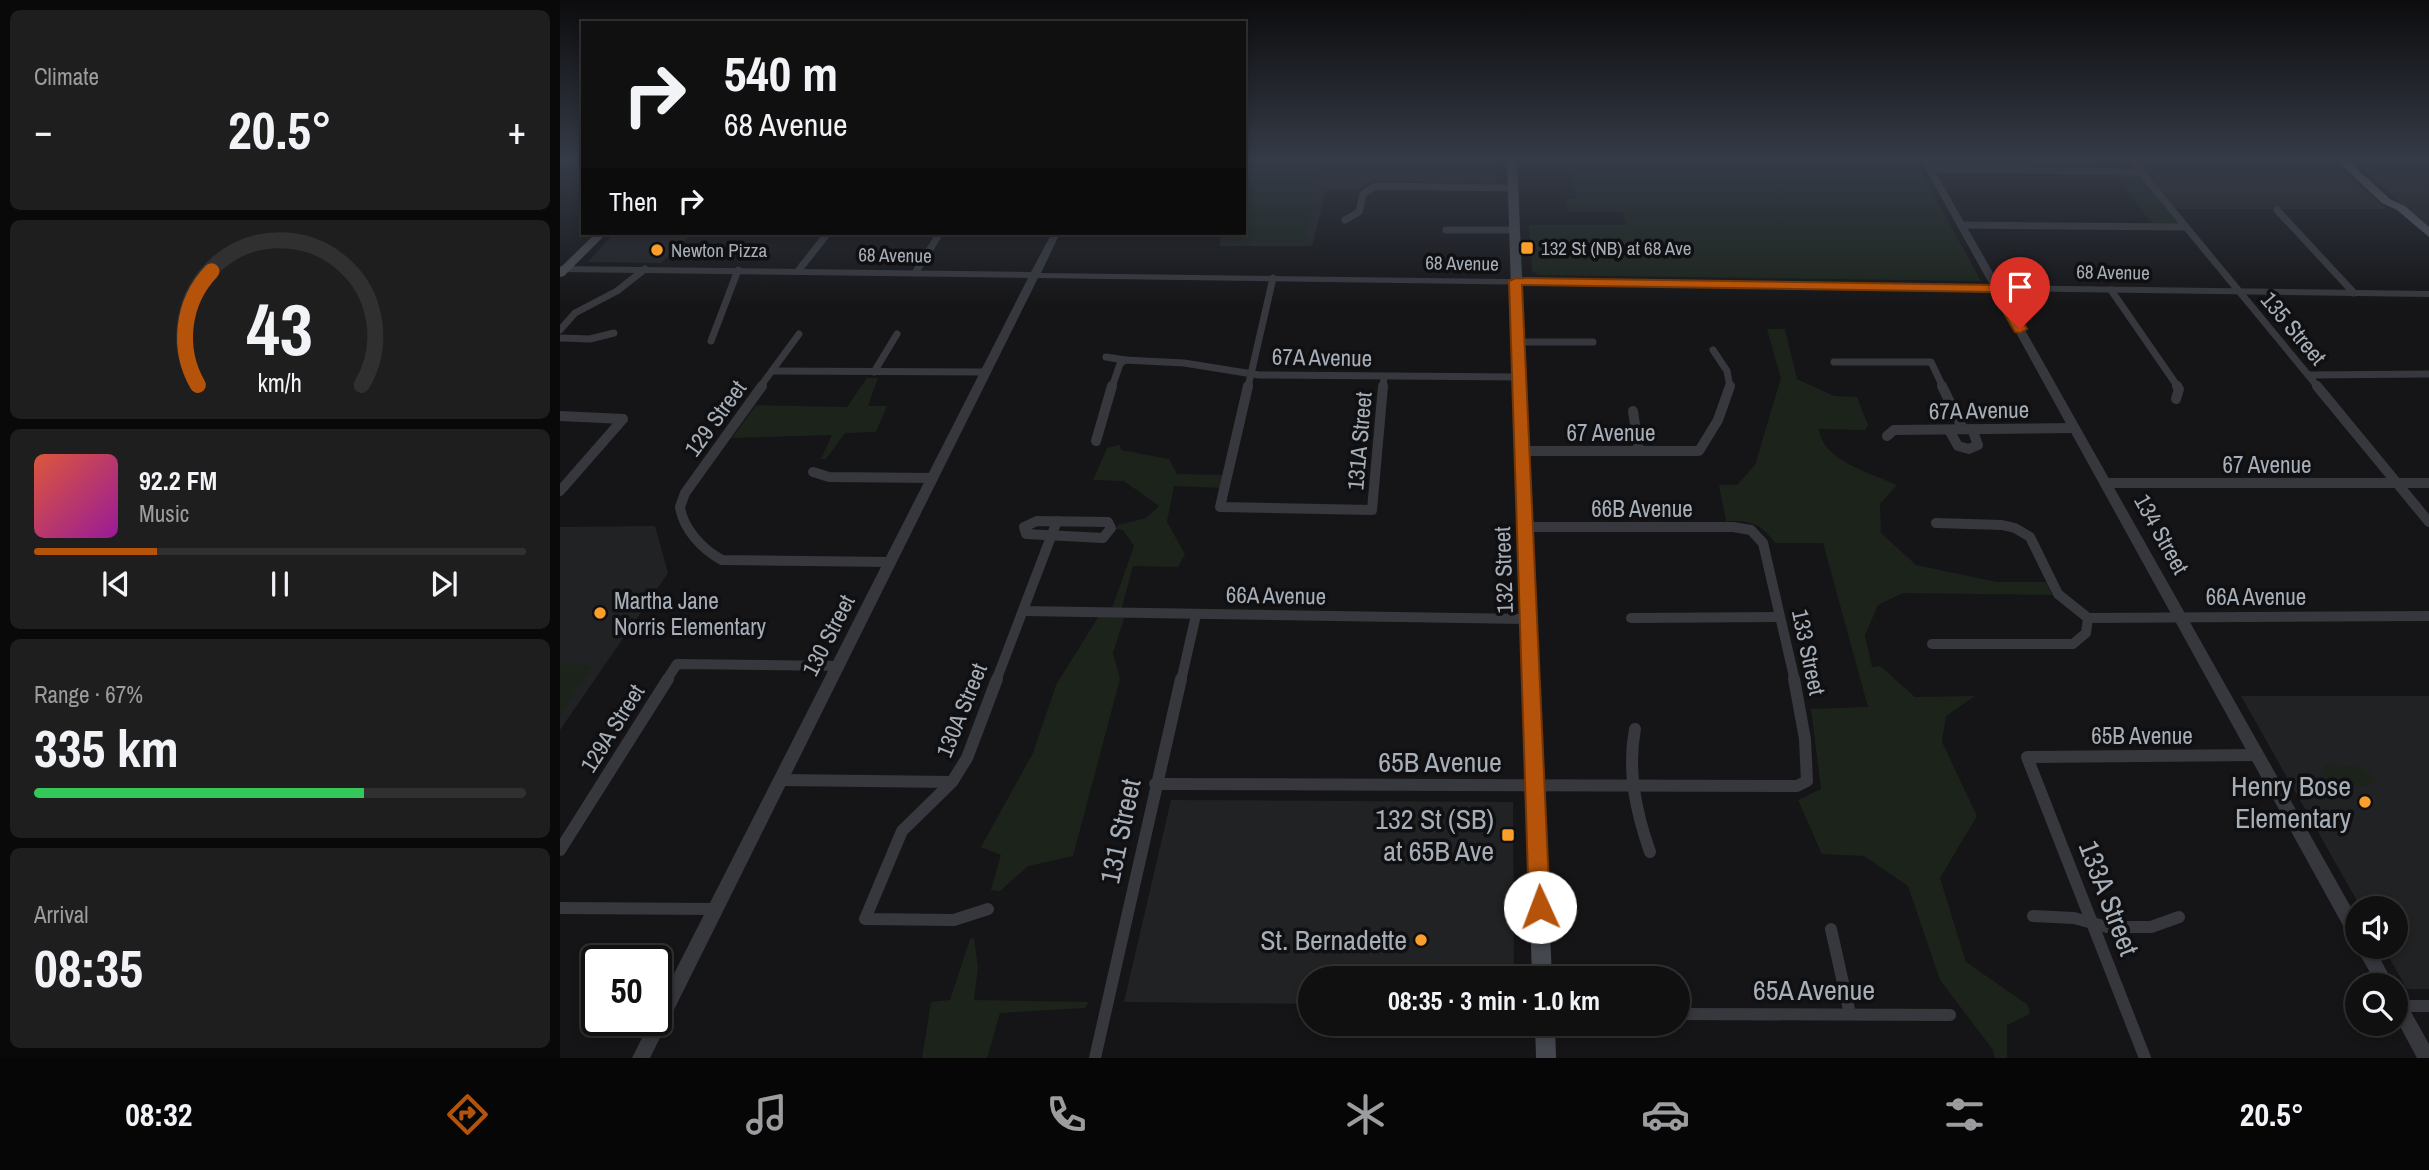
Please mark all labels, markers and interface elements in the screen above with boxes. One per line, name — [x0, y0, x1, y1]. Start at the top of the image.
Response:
text: 540 m — [724, 40, 838, 106]
icon: right — [609, 49, 700, 140]
text: Climate — [34, 61, 99, 92]
text: 20.5° — [228, 95, 332, 165]
text: 68 Avenue — [724, 103, 848, 146]
text: − — [34, 105, 52, 156]
text: + — [508, 105, 526, 156]
icon: right — [672, 182, 710, 220]
text: Then — [609, 184, 658, 219]
place label: 132 St (NB) at 68 Ave — [1541, 235, 1691, 261]
place label: Newton Pizza — [671, 237, 767, 263]
marker: 132 St (NB) at 68 Ave — [1519, 240, 1535, 256]
street label: 68 Avenue — [858, 241, 932, 269]
marker: Newton Pizza — [649, 242, 665, 258]
street label: 68 Avenue — [1425, 249, 1499, 277]
pin — [1990, 257, 2050, 329]
street label: 68 Avenue — [2076, 258, 2150, 286]
icon: arrive — [2001, 268, 2039, 306]
text: 43 — [247, 281, 313, 379]
street label: 135 Street — [2254, 285, 2334, 371]
street label: 67A Avenue — [1272, 341, 1372, 373]
text: km/h — [258, 366, 302, 400]
street label: 129 Street — [677, 374, 753, 462]
street label: 131A Street — [1339, 391, 1379, 491]
street label: 67A Avenue — [1929, 394, 2029, 426]
street label: 67 Avenue — [1567, 417, 1655, 448]
street label: 67 Avenue — [2223, 449, 2311, 480]
text: 92.2 FM — [139, 463, 217, 498]
street label: 134 Street — [2127, 488, 2197, 580]
street label: 66B Avenue — [1591, 493, 1693, 524]
text: Music — [139, 498, 189, 529]
street label: 132 Street — [1486, 526, 1520, 614]
icon: previous — [97, 565, 135, 603]
icon: pause — [261, 565, 299, 603]
icon: next — [425, 565, 463, 603]
street label: 66A Avenue — [1226, 579, 1326, 611]
street label: 66A Avenue — [2206, 581, 2306, 612]
place label: Martha Jane Norris Elementary — [614, 585, 767, 642]
street label: 130 Street — [794, 589, 862, 681]
marker: Martha Jane Norris Elementary — [592, 605, 608, 621]
street label: 133 Street — [1785, 606, 1833, 698]
street label: 130A Street — [928, 658, 994, 762]
street label: 129A Street — [573, 678, 651, 778]
text: Range · 67% — [34, 679, 143, 710]
text: 335 km — [34, 713, 179, 783]
street label: 65B Avenue — [2091, 720, 2193, 751]
street label: 65B Avenue — [1378, 743, 1502, 781]
place label: Henry Bose Elementary — [2231, 767, 2352, 837]
street label: 131 Street — [1090, 775, 1150, 887]
marker: Henry Bose Elementary — [2357, 794, 2373, 810]
place label: 132 St (SB) at 65B Ave — [1375, 800, 1494, 870]
marker: 132 St (SB) at 65B Ave — [1500, 827, 1516, 843]
street label: 133A Street — [2070, 835, 2148, 961]
position arrow — [1503, 870, 1577, 944]
map controls — [2345, 896, 2408, 1036]
button: sound — [2345, 896, 2408, 959]
text: Arrival — [34, 899, 89, 930]
place label: St. Bernadette — [1260, 921, 1407, 959]
marker: St. Bernadette — [1413, 932, 1429, 948]
text: 08:35 — [34, 933, 143, 1003]
speed limit sign: 50 — [581, 945, 672, 1036]
street label: 65A Avenue — [1753, 971, 1875, 1009]
button: search — [2345, 973, 2408, 1036]
text: 08:35 · 3 min · 1.0 km — [1388, 983, 1600, 1018]
icon: directions — [443, 1090, 492, 1139]
icon: music — [742, 1090, 791, 1139]
icon: phone — [1042, 1090, 1091, 1139]
icon: climate — [1341, 1090, 1390, 1139]
icon: car — [1641, 1090, 1690, 1139]
icon: filters — [1940, 1090, 1989, 1139]
text: 08:32 — [125, 1093, 192, 1136]
text: 20.5° — [2240, 1093, 2304, 1136]

